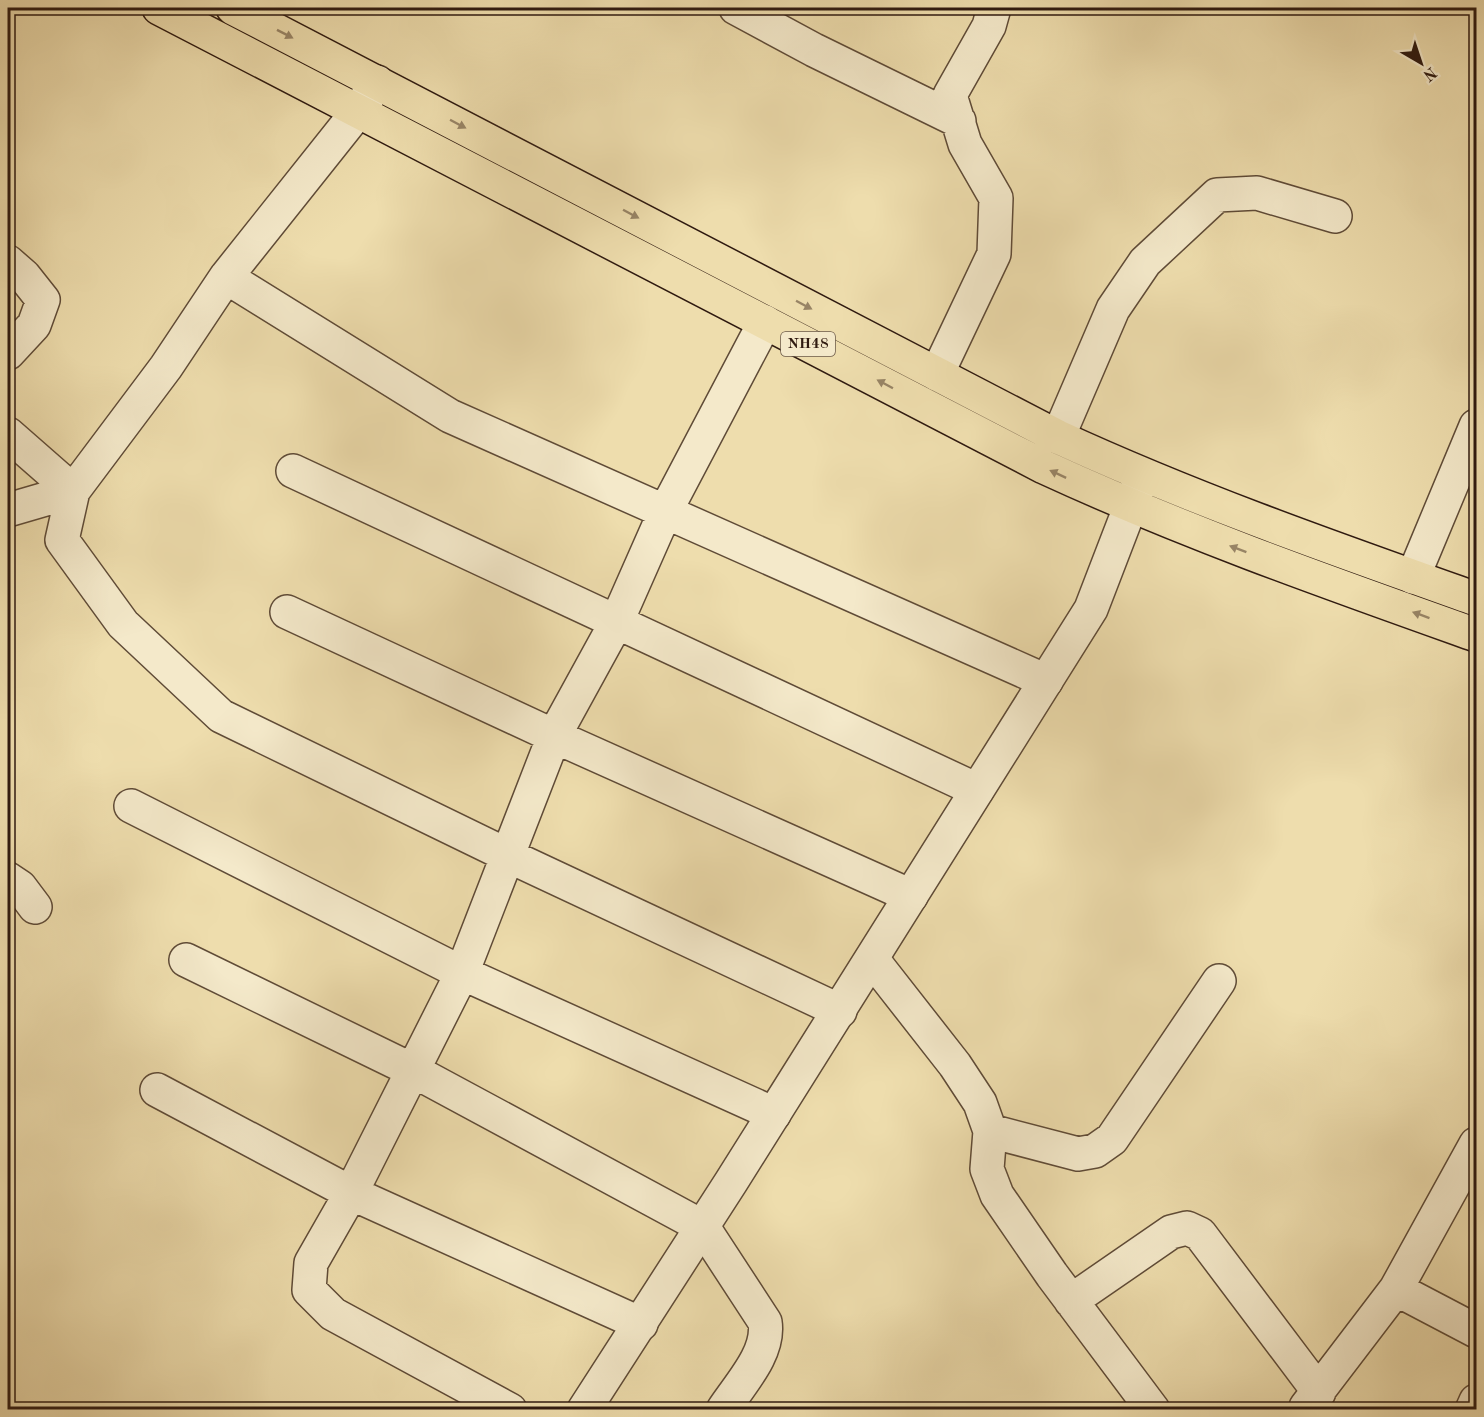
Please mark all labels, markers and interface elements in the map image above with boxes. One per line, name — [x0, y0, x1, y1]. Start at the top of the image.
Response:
one-way arrow — [277, 29, 294, 39]
north arrow — [1391, 33, 1451, 93]
text: N — [1419, 63, 1439, 84]
one-way arrow — [450, 119, 467, 129]
one-way arrow — [623, 210, 640, 219]
one-way arrow — [795, 299, 813, 309]
road number: NH48 — [781, 332, 835, 356]
one-way arrow — [876, 379, 893, 389]
one-way arrow — [1050, 469, 1067, 478]
one-way arrow — [1229, 544, 1247, 553]
one-way arrow — [1412, 610, 1430, 620]

